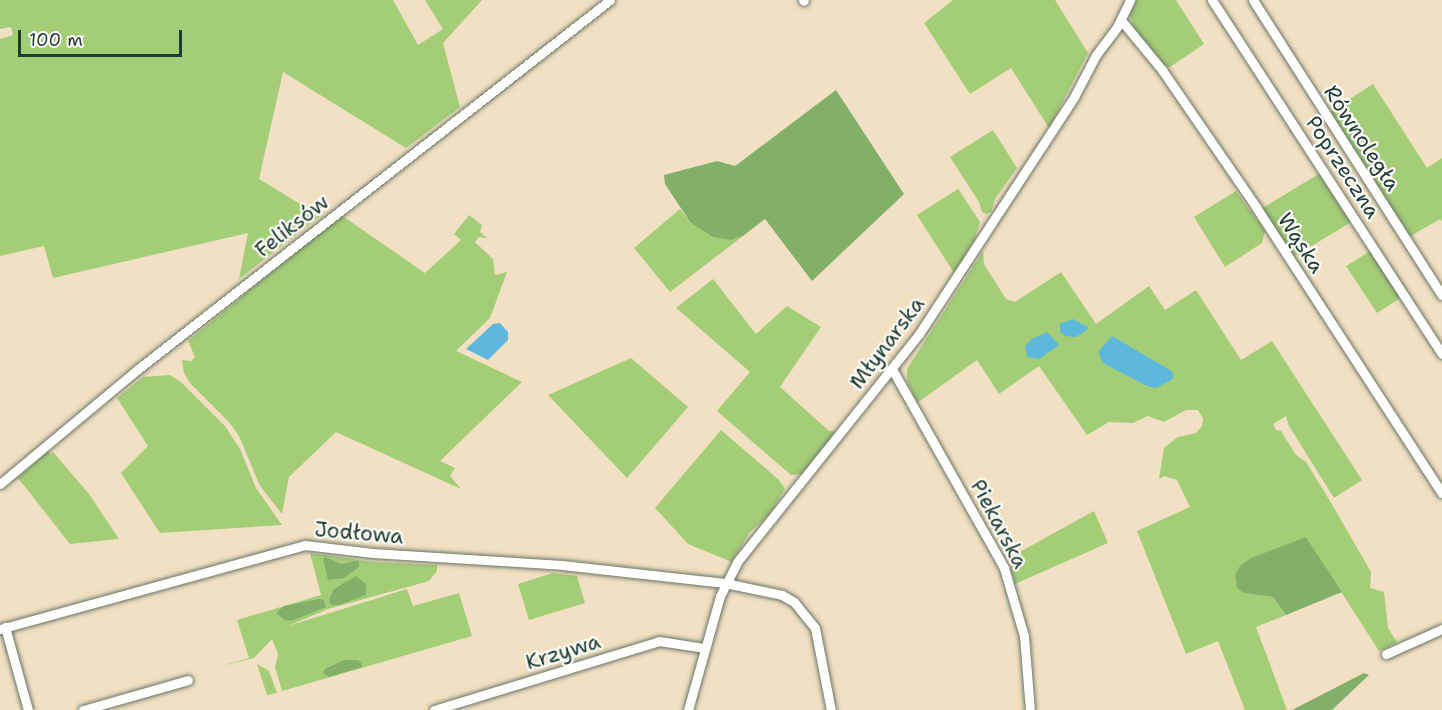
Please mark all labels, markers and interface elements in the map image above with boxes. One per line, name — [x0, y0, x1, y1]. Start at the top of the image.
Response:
scale bar — [21, 18, 184, 56]
text: 100 m — [29, 28, 83, 52]
street label: Równoległa — [1318, 80, 1406, 196]
street label: Poprzeczna — [1301, 111, 1385, 223]
street label: Feliksów — [250, 189, 334, 263]
street label: Wąska — [1272, 208, 1330, 278]
street label: Młynarska — [844, 292, 930, 394]
street label: Piekarska — [965, 475, 1033, 573]
street label: Jodłowa — [313, 517, 405, 549]
street label: Krzywa — [523, 629, 603, 675]

